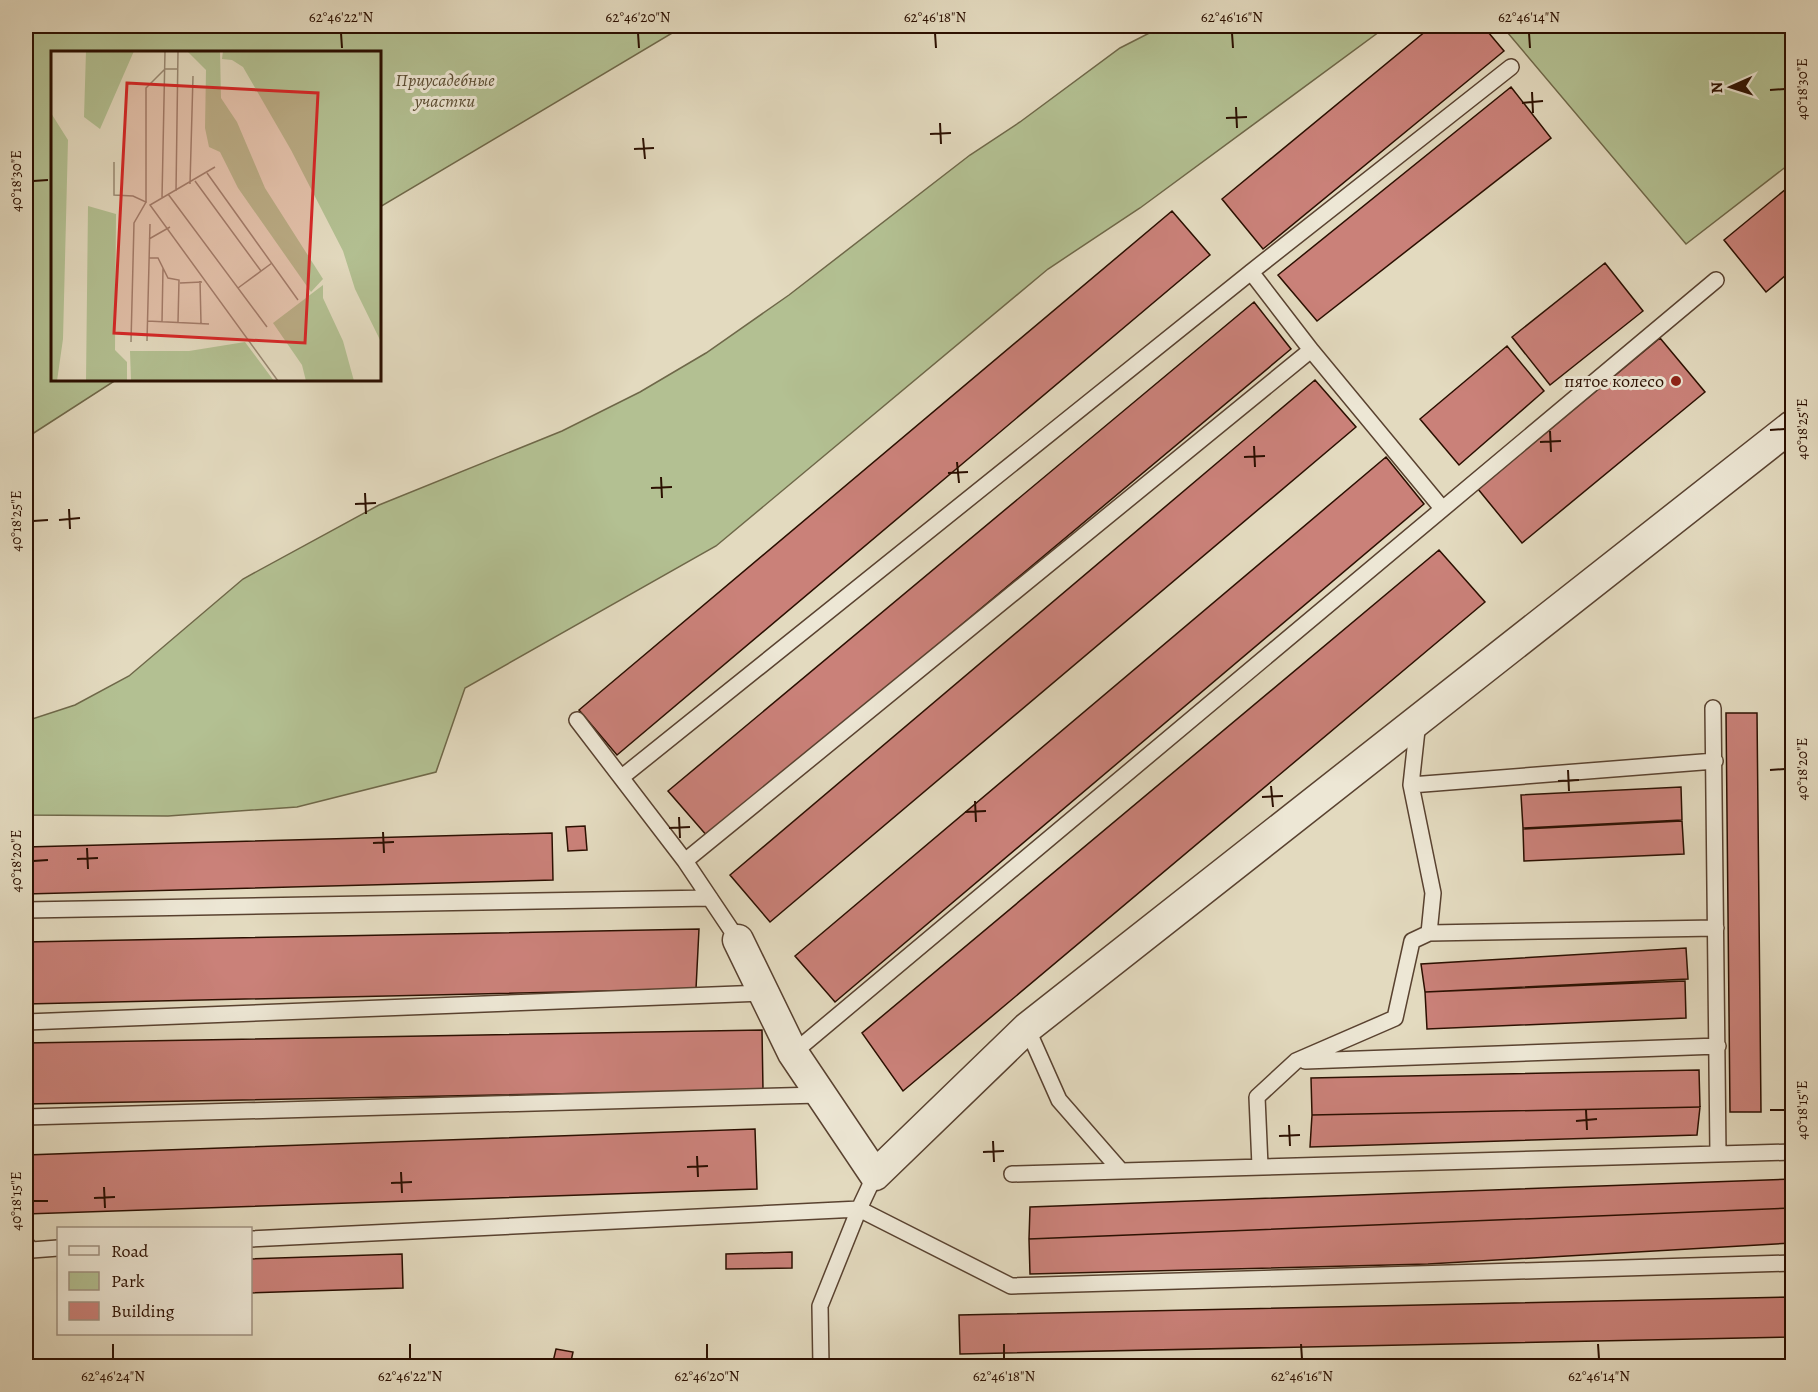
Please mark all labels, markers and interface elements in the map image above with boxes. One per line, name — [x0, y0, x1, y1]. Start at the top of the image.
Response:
text: 62°46'22"N — [309, 7, 373, 27]
text: 62°46'20"N — [605, 7, 671, 27]
text: 62°46'18"N — [904, 7, 967, 27]
text: 62°46'16"N — [1201, 7, 1263, 27]
text: 62°46'14"N — [1498, 7, 1560, 27]
inset map — [51, 51, 381, 381]
north arrow — [1701, 57, 1761, 117]
text: 40°18'30"E — [1792, 58, 1812, 120]
park label: Приусадебные участки — [395, 68, 495, 113]
text: N — [1706, 81, 1728, 94]
text: 40°18'30"E — [6, 150, 26, 212]
place label: пятое колесо — [1564, 369, 1664, 393]
marker: пятое колесо — [1669, 374, 1683, 388]
text: 40°18'25"E — [1792, 398, 1812, 460]
text: 40°18'25"E — [6, 490, 26, 552]
text: 40°18'20"E — [1792, 738, 1812, 800]
text: 40°18'20"E — [6, 830, 26, 892]
text: 40°18'15"E — [1792, 1080, 1812, 1140]
text: 40°18'15"E — [6, 1171, 26, 1231]
legend — [57, 1227, 252, 1335]
text: Road — [111, 1239, 149, 1263]
text: Park — [111, 1269, 145, 1293]
text: Building — [111, 1299, 175, 1323]
text: 62°46'24"N — [81, 1366, 145, 1386]
text: 62°46'22"N — [378, 1366, 442, 1386]
text: 62°46'20"N — [674, 1366, 740, 1386]
text: 62°46'18"N — [973, 1366, 1036, 1386]
text: 62°46'16"N — [1271, 1366, 1333, 1386]
text: 62°46'14"N — [1568, 1366, 1630, 1386]

